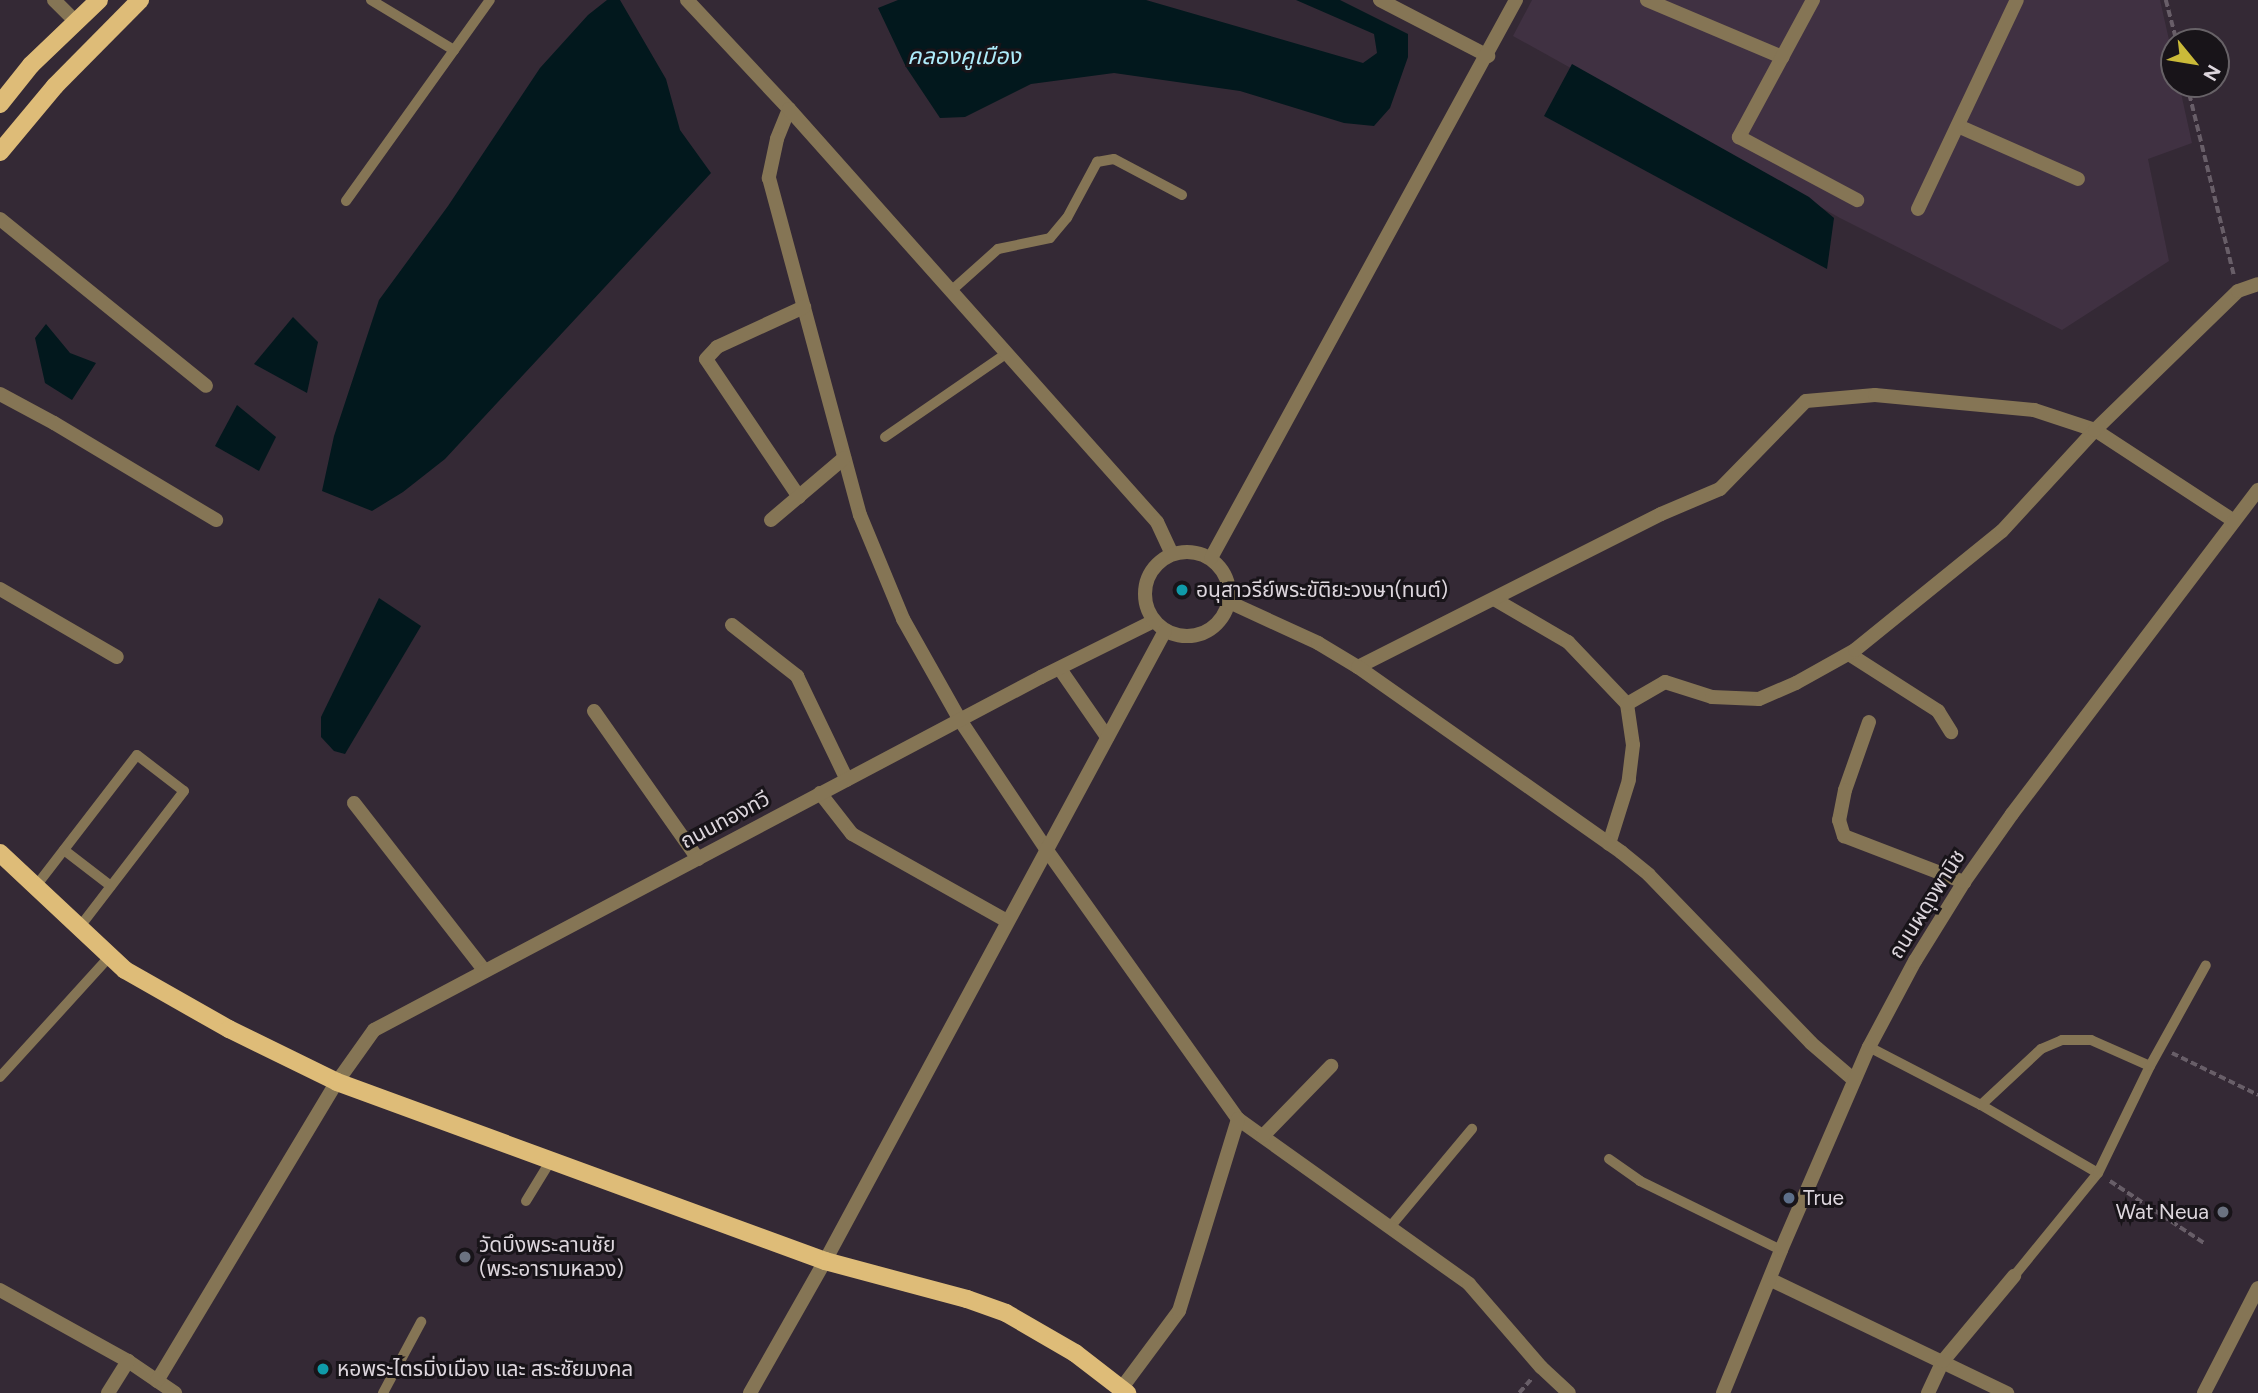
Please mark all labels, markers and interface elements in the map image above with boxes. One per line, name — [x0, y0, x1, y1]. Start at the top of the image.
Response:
north arrow — [2160, 28, 2230, 98]
water label: คลองคูเมือง — [907, 42, 1021, 70]
text: N — [2198, 61, 2226, 85]
place label: อนุสาวรีย์พระขัติยะวงษา(ทนต์) — [1196, 577, 1448, 603]
marker: อนุสาวรีย์พระขัติยะวงษา(ทนต์) — [1174, 582, 1190, 598]
street label: ถนนทองทวี — [676, 786, 774, 854]
street label: ถนนผดุงพานิช — [1884, 845, 1970, 963]
place label: True — [1803, 1185, 1844, 1211]
marker: True — [1781, 1190, 1797, 1206]
place label: Wat Neua — [2116, 1199, 2209, 1225]
marker: Wat Neua — [2215, 1204, 2231, 1220]
place label: วัดบึงพระลานชัย (พระอารามหลวง) — [479, 1232, 624, 1282]
marker: วัดบึงพระลานชัย (พระอารามหลวง) — [457, 1249, 473, 1265]
place label: หอพระไตรมิ่งเมือง และ สระชัยมงคล — [337, 1356, 633, 1382]
marker: หอพระไตรมิ่งเมือง และ สระชัยมงคล — [315, 1361, 331, 1377]

